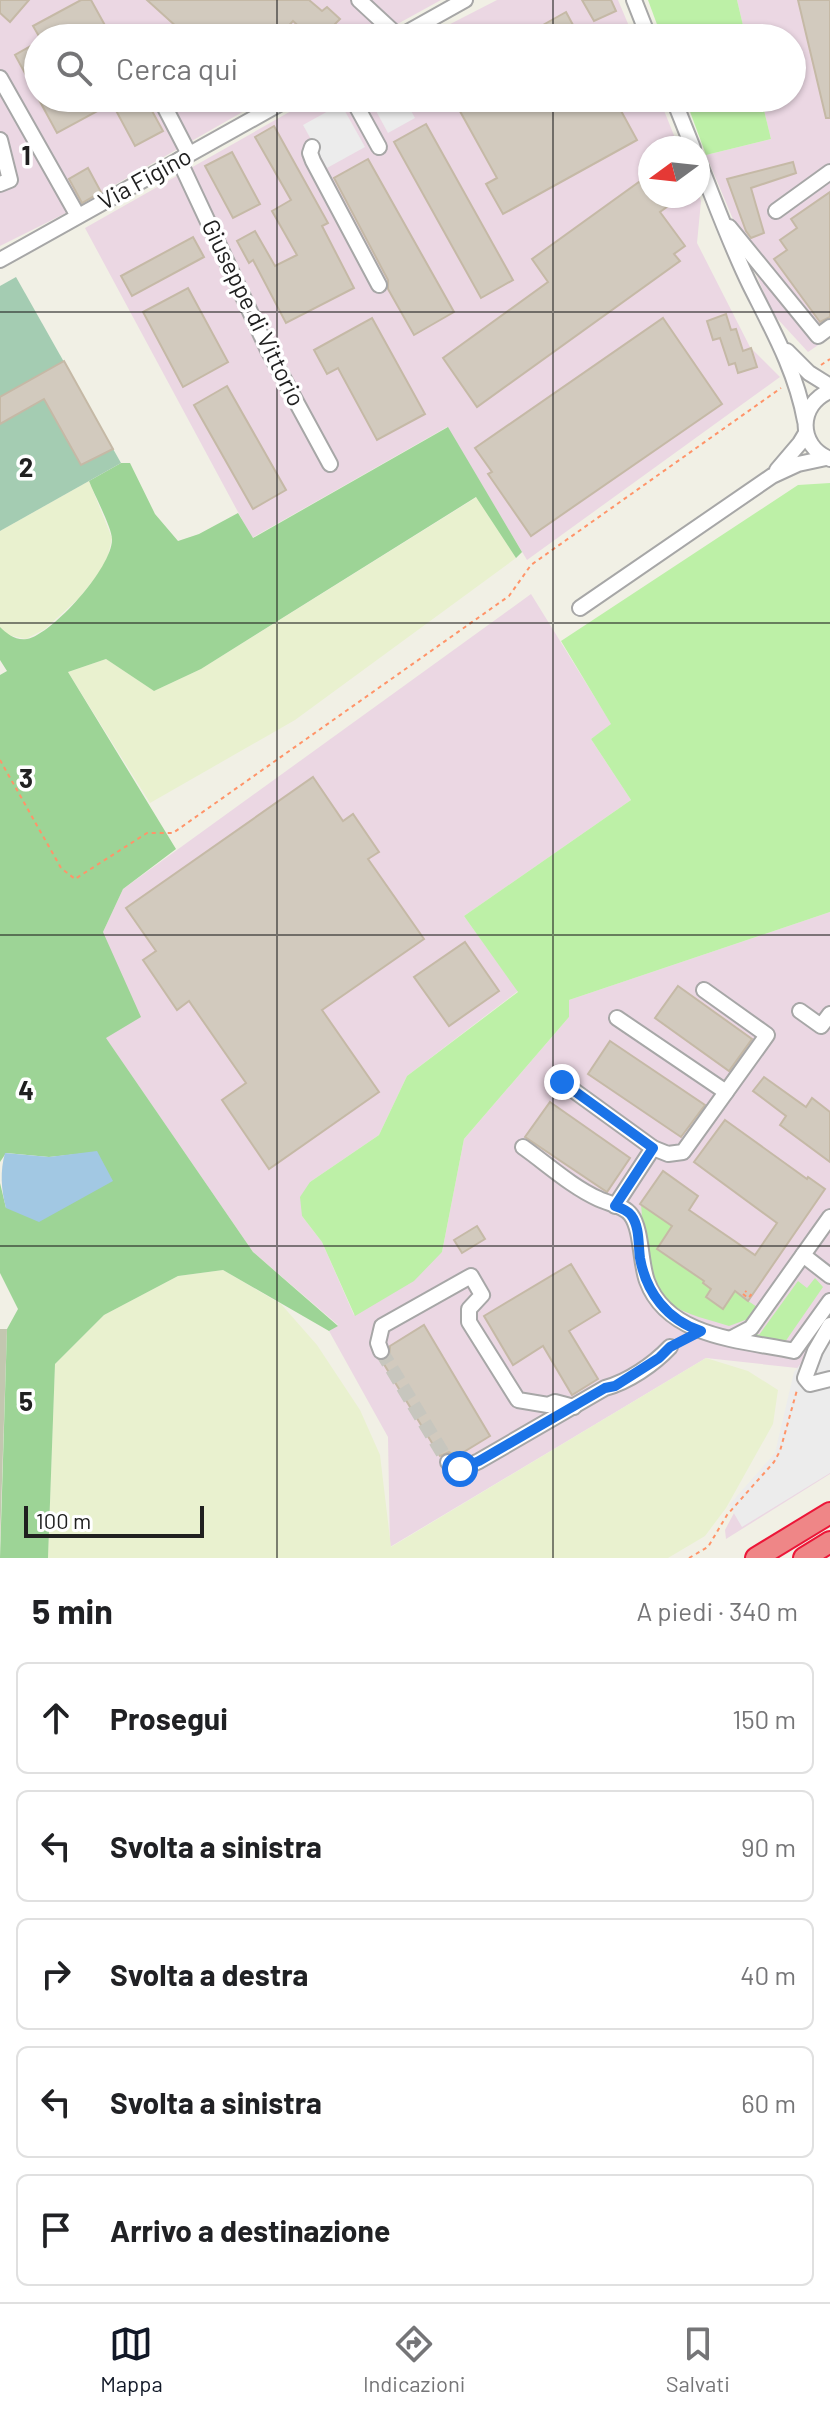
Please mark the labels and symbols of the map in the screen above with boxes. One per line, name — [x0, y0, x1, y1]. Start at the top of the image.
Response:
north arrow — [638, 136, 710, 208]
text: 1 — [21, 139, 31, 170]
street label: Via Figino — [93, 140, 196, 215]
street label: Giuseppe di Vittorio — [197, 214, 312, 411]
text: 2 — [19, 451, 33, 482]
text: 3 — [19, 762, 33, 793]
route end — [544, 1064, 580, 1100]
text: 4 — [18, 1074, 34, 1105]
text: 5 — [19, 1385, 33, 1416]
route start — [442, 1451, 478, 1487]
scale bar — [24, 1502, 204, 1538]

